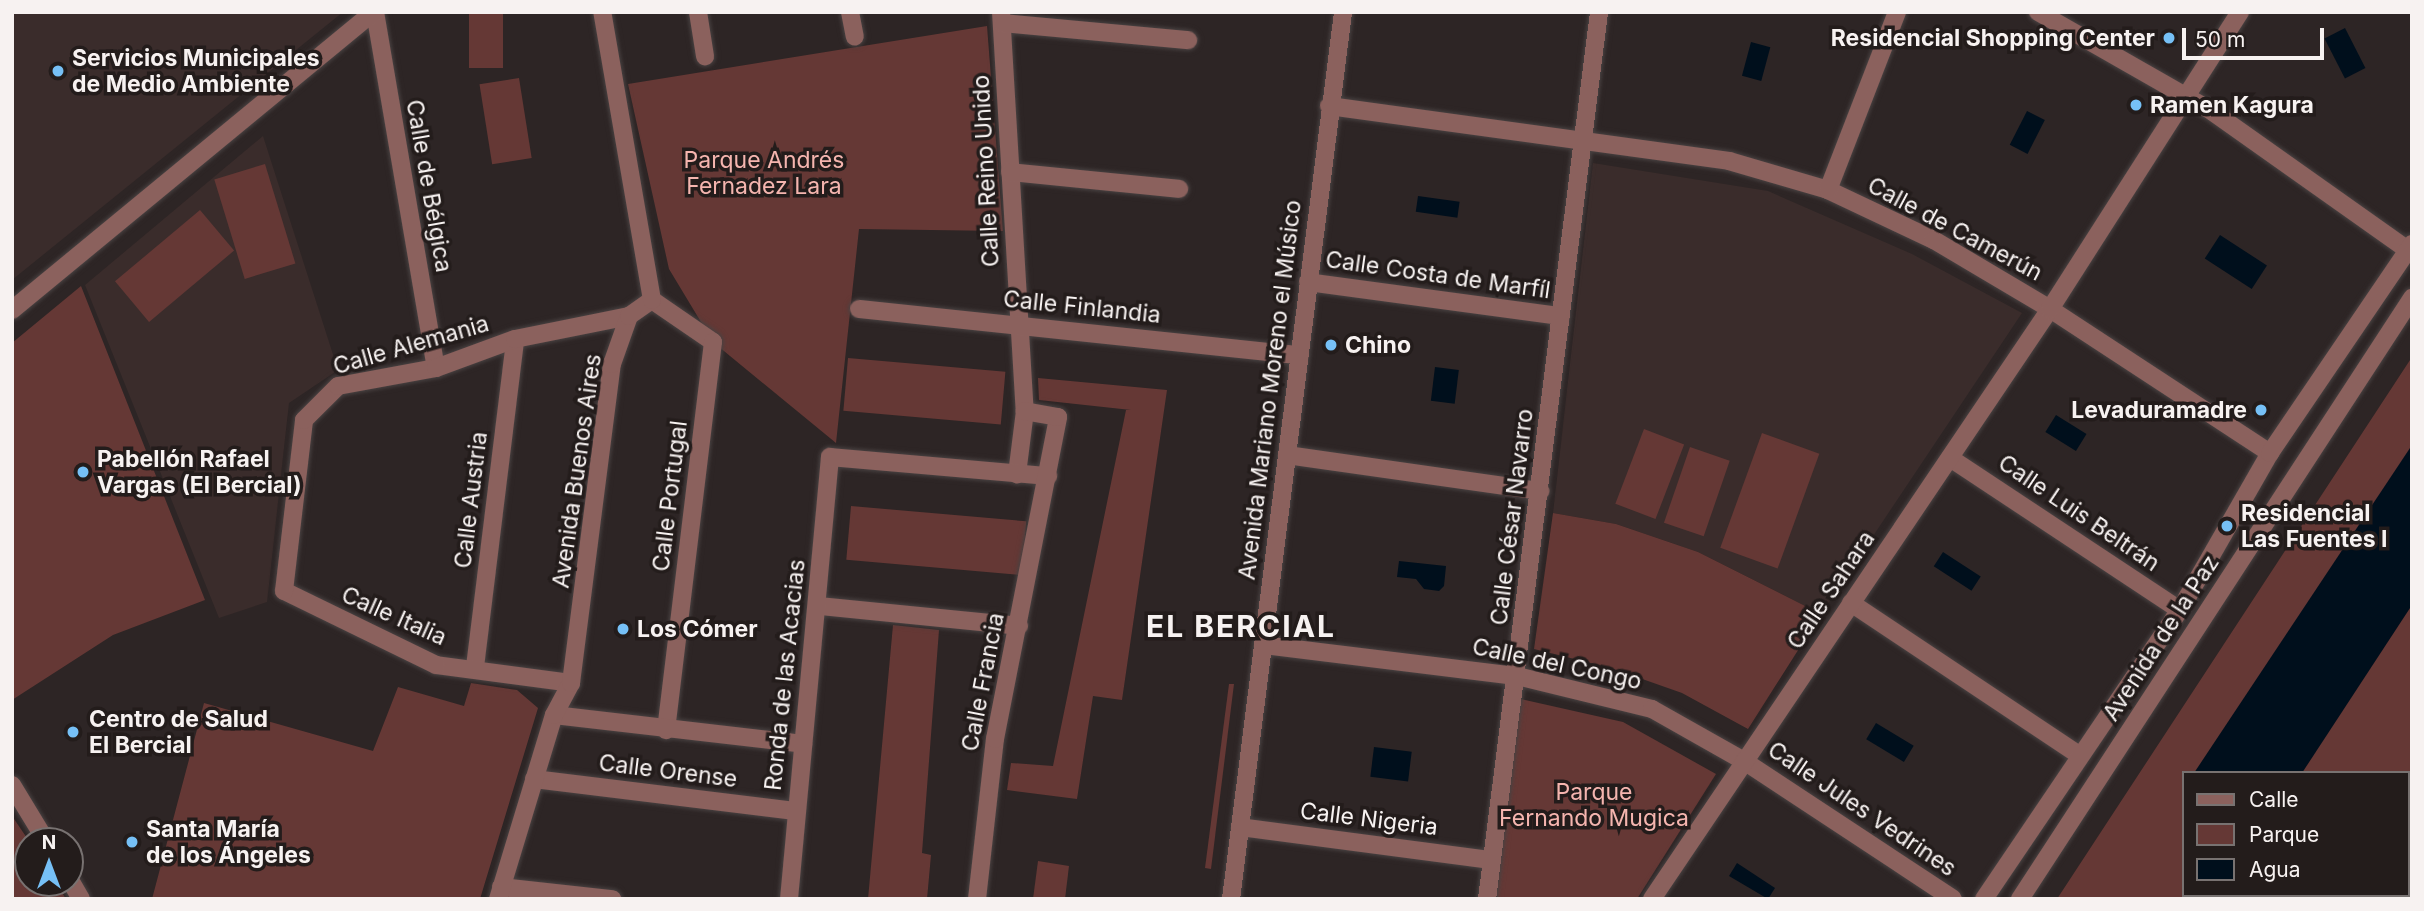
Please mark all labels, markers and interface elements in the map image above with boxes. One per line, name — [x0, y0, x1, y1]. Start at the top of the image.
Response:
scale bar — [2186, 14, 2328, 58]
place label: Residencial Shopping Center — [1831, 24, 2155, 52]
text: 50 m — [2195, 27, 2245, 52]
marker: Residencial Shopping Center — [2161, 30, 2177, 46]
place label: Servicios Municipales de Medio Ambiente — [72, 44, 320, 98]
marker: Servicios Municipales de Medio Ambiente — [50, 63, 66, 79]
street label: Calle Reino Unido — [967, 74, 1005, 268]
place label: Ramen Kagura — [2150, 91, 2314, 119]
marker: Ramen Kagura — [2128, 97, 2144, 113]
street label: Calle de Bélgica — [400, 98, 458, 274]
park label: Parque Andrés Fernadez Lara — [684, 146, 844, 200]
street label: Calle de Camerún — [1863, 171, 2047, 287]
street label: Avenida Mariano Moreno el Músico — [1233, 199, 1307, 581]
street label: Calle Costa de Marfíl — [1324, 246, 1552, 304]
street label: Calle Finlandia — [1002, 285, 1162, 329]
street label: Calle Alemania — [330, 310, 492, 380]
place label: Chino — [1345, 331, 1411, 359]
marker: Chino — [1323, 337, 1339, 353]
street label: Avenida Buenos Aires — [547, 352, 607, 590]
place label: Levaduramadre — [2071, 396, 2247, 424]
marker: Levaduramadre — [2253, 402, 2269, 418]
street label: Calle César Navarro — [1485, 407, 1539, 627]
street label: Calle Portugal — [647, 419, 693, 573]
street label: Calle Austria — [449, 430, 493, 570]
place label: Pabellón Rafael Vargas (El Bercial) — [97, 445, 302, 499]
street label: Calle Luis Beltrán — [1993, 449, 2165, 577]
marker: Pabellón Rafael Vargas (El Bercial) — [75, 464, 91, 480]
place label: Residencial Las Fuentes I — [2241, 499, 2387, 553]
marker: Residencial Las Fuentes I — [2219, 518, 2235, 534]
street label: Calle Sahara — [1781, 526, 1881, 654]
street label: Avenida de la Paz — [2097, 550, 2225, 726]
street label: Ronda de las Acacias — [759, 558, 811, 792]
street label: Calle Italia — [337, 581, 451, 651]
district label: EL BERCIAL — [1147, 608, 1335, 644]
street label: Calle Francia — [956, 610, 1010, 754]
place label: Los Cómer — [637, 615, 758, 643]
marker: Los Cómer — [615, 621, 631, 637]
street label: Calle del Congo — [1470, 633, 1644, 695]
place label: Centro de Salud El Bercial — [89, 705, 268, 759]
marker: Centro de Salud El Bercial — [63, 722, 83, 742]
street label: Calle Jules Vedrines — [1763, 736, 1961, 882]
street label: Calle Orense — [597, 749, 739, 793]
legend — [2182, 771, 2410, 897]
park label: Parque Fernando Mugica — [1499, 778, 1689, 832]
text: Calle — [2249, 787, 2299, 812]
street label: Calle Nigeria — [1299, 797, 1439, 841]
place label: Santa María de los Ángeles — [146, 815, 311, 869]
text: Parque — [2249, 822, 2319, 847]
north arrow — [14, 827, 84, 897]
text: N — [42, 831, 56, 854]
marker: Santa María de los Ángeles — [124, 834, 140, 850]
text: Agua — [2249, 857, 2301, 882]

